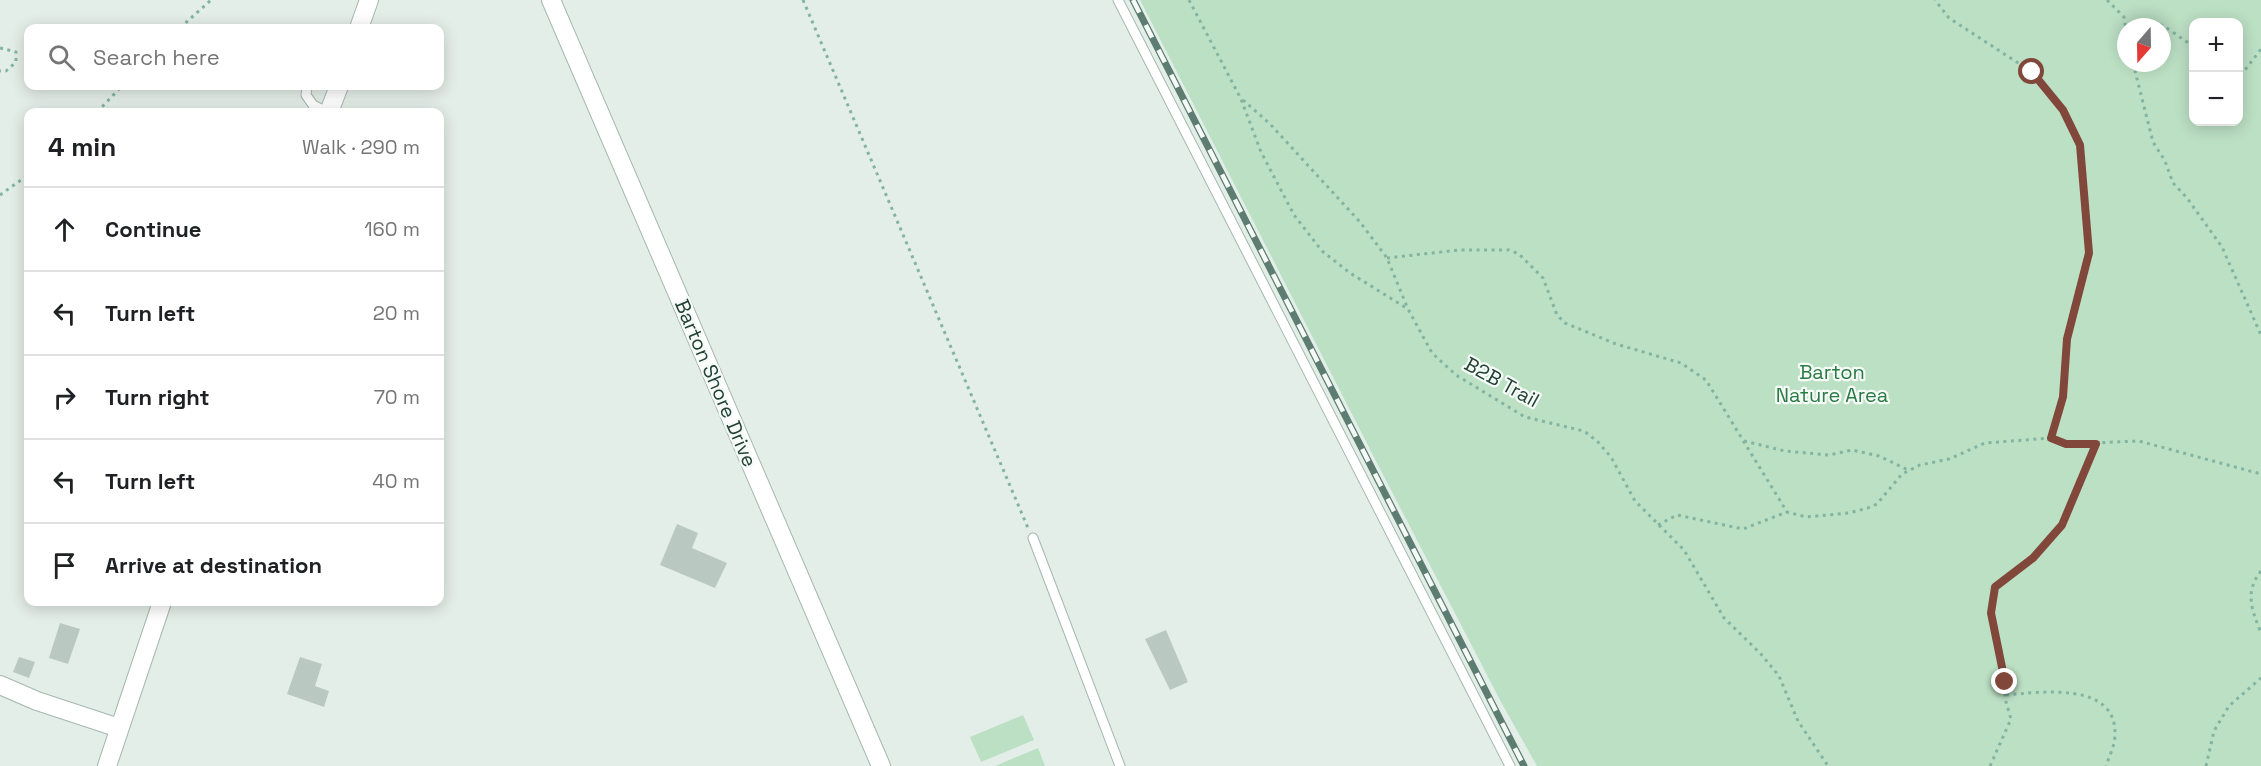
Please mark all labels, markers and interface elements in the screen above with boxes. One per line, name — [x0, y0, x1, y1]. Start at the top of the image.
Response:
north arrow — [2117, 18, 2171, 72]
map controls — [2189, 18, 2243, 126]
button: + — [2189, 18, 2243, 72]
search box — [24, 24, 444, 90]
icon: search — [45, 41, 78, 74]
text: Search here — [93, 43, 220, 71]
route start — [2018, 58, 2044, 84]
button: − — [2189, 72, 2243, 126]
text: 4 min — [48, 130, 116, 164]
text: Walk · 290 m — [302, 134, 420, 160]
icon: ahead — [48, 213, 81, 246]
text: Continue — [105, 215, 201, 243]
text: 160 m — [364, 216, 420, 242]
street label: Barton Shore Drive — [669, 295, 763, 471]
icon: left — [48, 297, 81, 330]
text: Turn left — [105, 299, 195, 327]
text: 20 m — [373, 300, 420, 326]
street label: B2B Trail — [1460, 351, 1544, 413]
park label: Barton Nature Area — [1776, 359, 1888, 408]
icon: right — [48, 381, 81, 414]
text: Turn right — [105, 383, 210, 411]
text: 70 m — [374, 384, 420, 410]
icon: left — [48, 465, 81, 498]
text: Turn left — [105, 467, 195, 495]
text: 40 m — [372, 468, 420, 494]
icon: arrive — [48, 549, 81, 582]
text: Arrive at destination — [105, 551, 322, 579]
route end — [1991, 668, 2017, 694]

